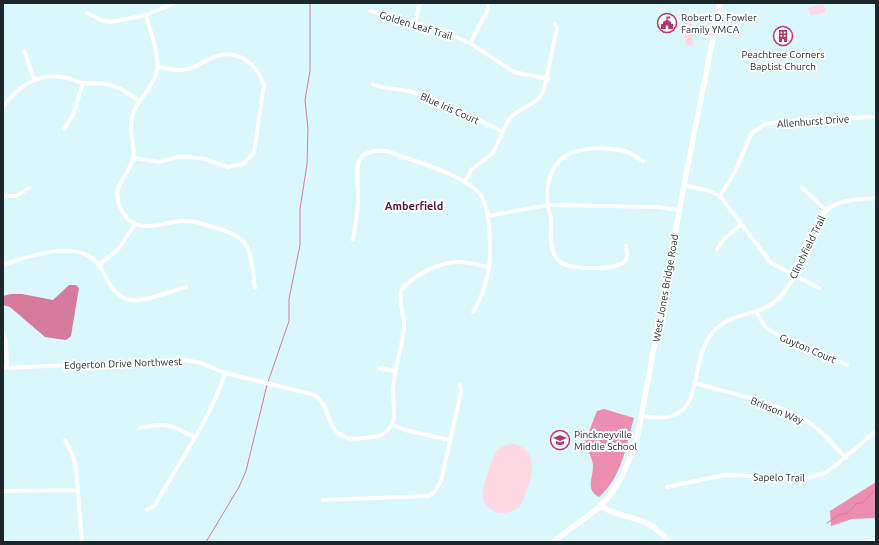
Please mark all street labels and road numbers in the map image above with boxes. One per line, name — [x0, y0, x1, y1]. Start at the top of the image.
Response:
street label: Golden Leaf Trail — [378, 9, 454, 42]
street label: Blue Iris Court — [419, 91, 481, 126]
street label: Allenhurst Drive — [777, 113, 850, 130]
street label: Clinchfield Trail — [787, 213, 828, 281]
street label: West Jones Bridge Road — [651, 233, 680, 343]
street label: Guyton Court — [778, 332, 838, 365]
street label: Edgerton Drive Northwest — [64, 356, 182, 371]
street label: Brinson Way — [749, 395, 805, 426]
street label: Sapelo Trail — [753, 472, 805, 483]

